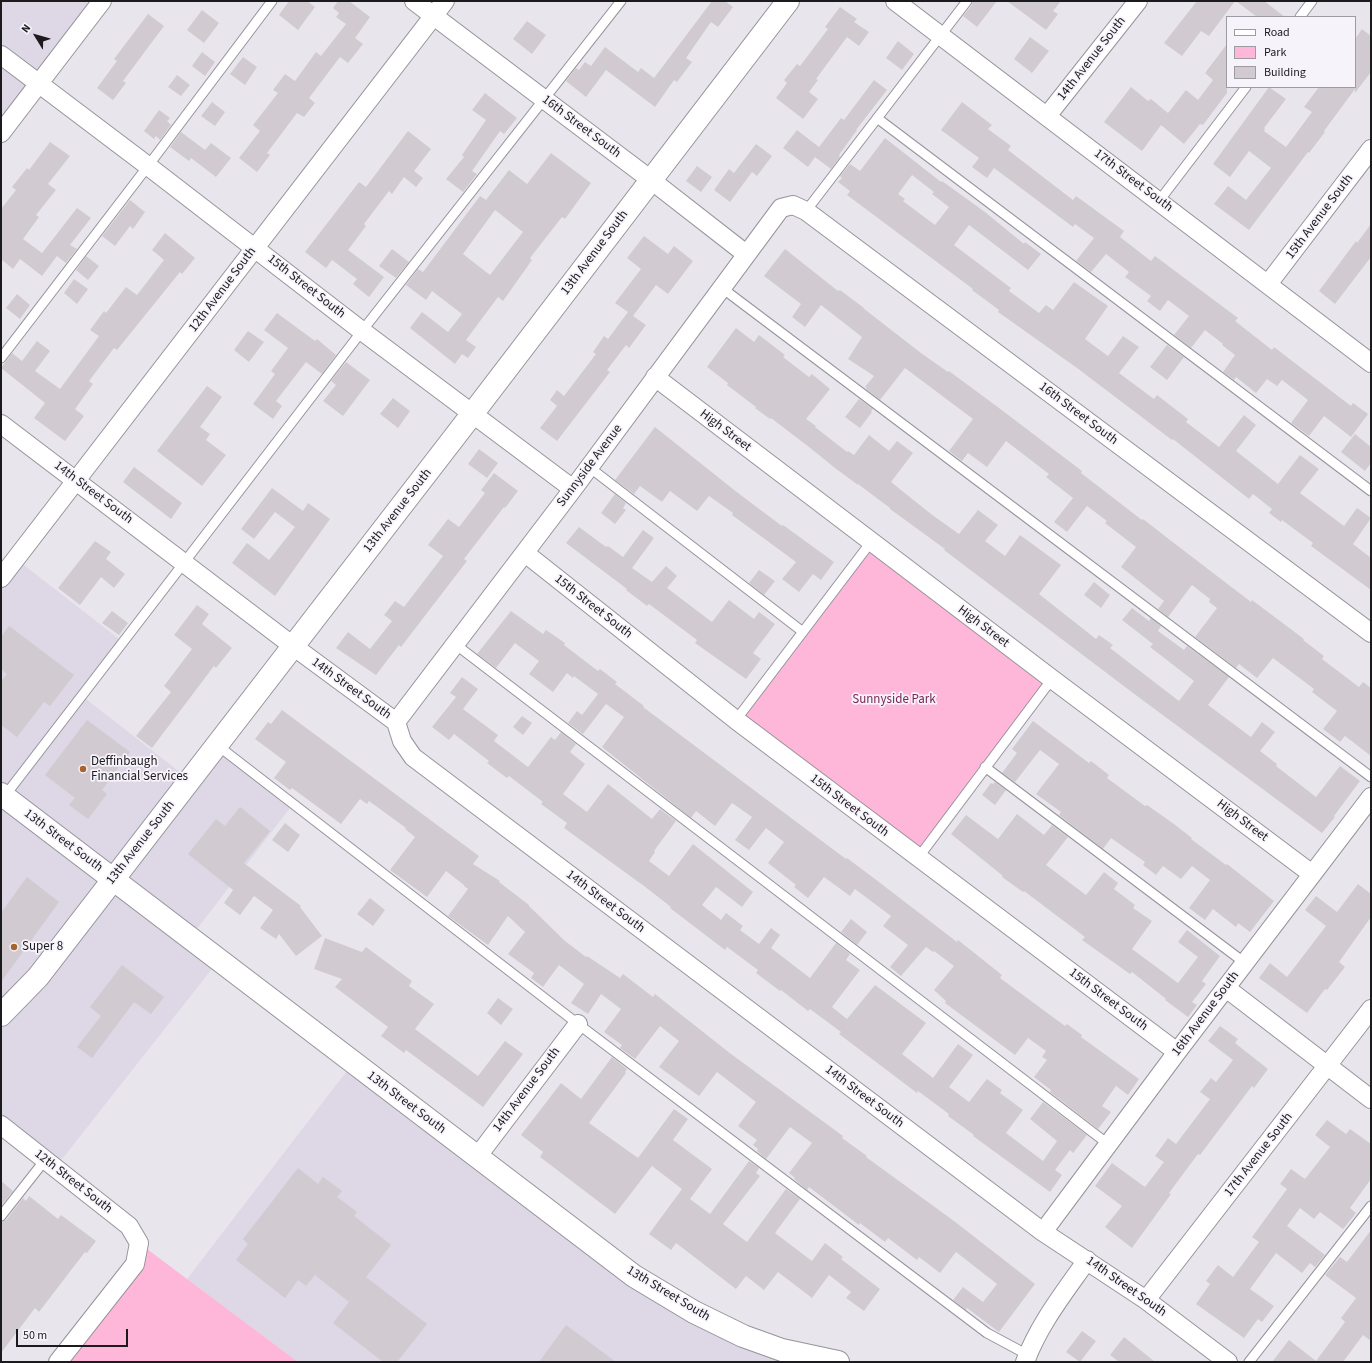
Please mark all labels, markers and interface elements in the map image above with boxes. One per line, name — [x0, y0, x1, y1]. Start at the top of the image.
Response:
street label: 14th Avenue South — [1054, 14, 1130, 104]
north arrow — [16, 16, 56, 56]
legend — [1226, 16, 1356, 88]
text: N — [18, 21, 34, 36]
text: Road — [1264, 24, 1290, 41]
text: Park — [1264, 44, 1286, 61]
text: Building — [1264, 64, 1306, 81]
street label: 16th Street South — [538, 92, 624, 162]
street label: 17th Street South — [1090, 146, 1176, 216]
street label: 15th Avenue South — [1283, 172, 1357, 262]
street label: 13th Avenue South — [558, 208, 632, 298]
street label: 12th Avenue South — [186, 245, 260, 335]
street label: 15th Street South — [264, 252, 348, 322]
street label: 16th Street South — [1035, 379, 1121, 449]
street label: High Street — [696, 407, 754, 455]
street label: Sunnyside Avenue — [554, 422, 626, 510]
street label: 14th Street South — [50, 458, 136, 528]
street label: 13th Avenue South — [360, 466, 436, 556]
street label: 15th Street South — [551, 572, 635, 642]
street label: High Street — [954, 603, 1012, 651]
street label: 14th Street South — [308, 655, 394, 723]
park label: Sunnyside Park — [852, 692, 936, 708]
place label: Deffinbaugh Financial Services — [91, 754, 188, 785]
marker: Deffinbaugh Financial Services — [78, 764, 88, 774]
street label: 15th Street South — [806, 771, 892, 841]
street label: High Street — [1213, 797, 1271, 845]
street label: 13th Avenue South — [103, 798, 179, 888]
street label: 13th Street South — [20, 806, 106, 876]
street label: 14th Street South — [562, 867, 648, 937]
place label: Super 8 — [22, 939, 63, 955]
marker: Super 8 — [9, 942, 19, 952]
street label: 15th Street South — [1065, 965, 1151, 1035]
street label: 16th Avenue South — [1169, 969, 1243, 1059]
street label: 14th Avenue South — [490, 1045, 564, 1135]
street label: 14th Street South — [821, 1062, 907, 1132]
street label: 13th Street South — [363, 1068, 449, 1138]
street label: 17th Avenue South — [1221, 1110, 1297, 1200]
street label: 12th Street South — [31, 1147, 115, 1217]
street label: 14th Street South — [1083, 1253, 1169, 1321]
street label: 13th Street South — [623, 1263, 713, 1325]
scale bar — [18, 1321, 130, 1347]
text: 50 m — [23, 1327, 47, 1344]

